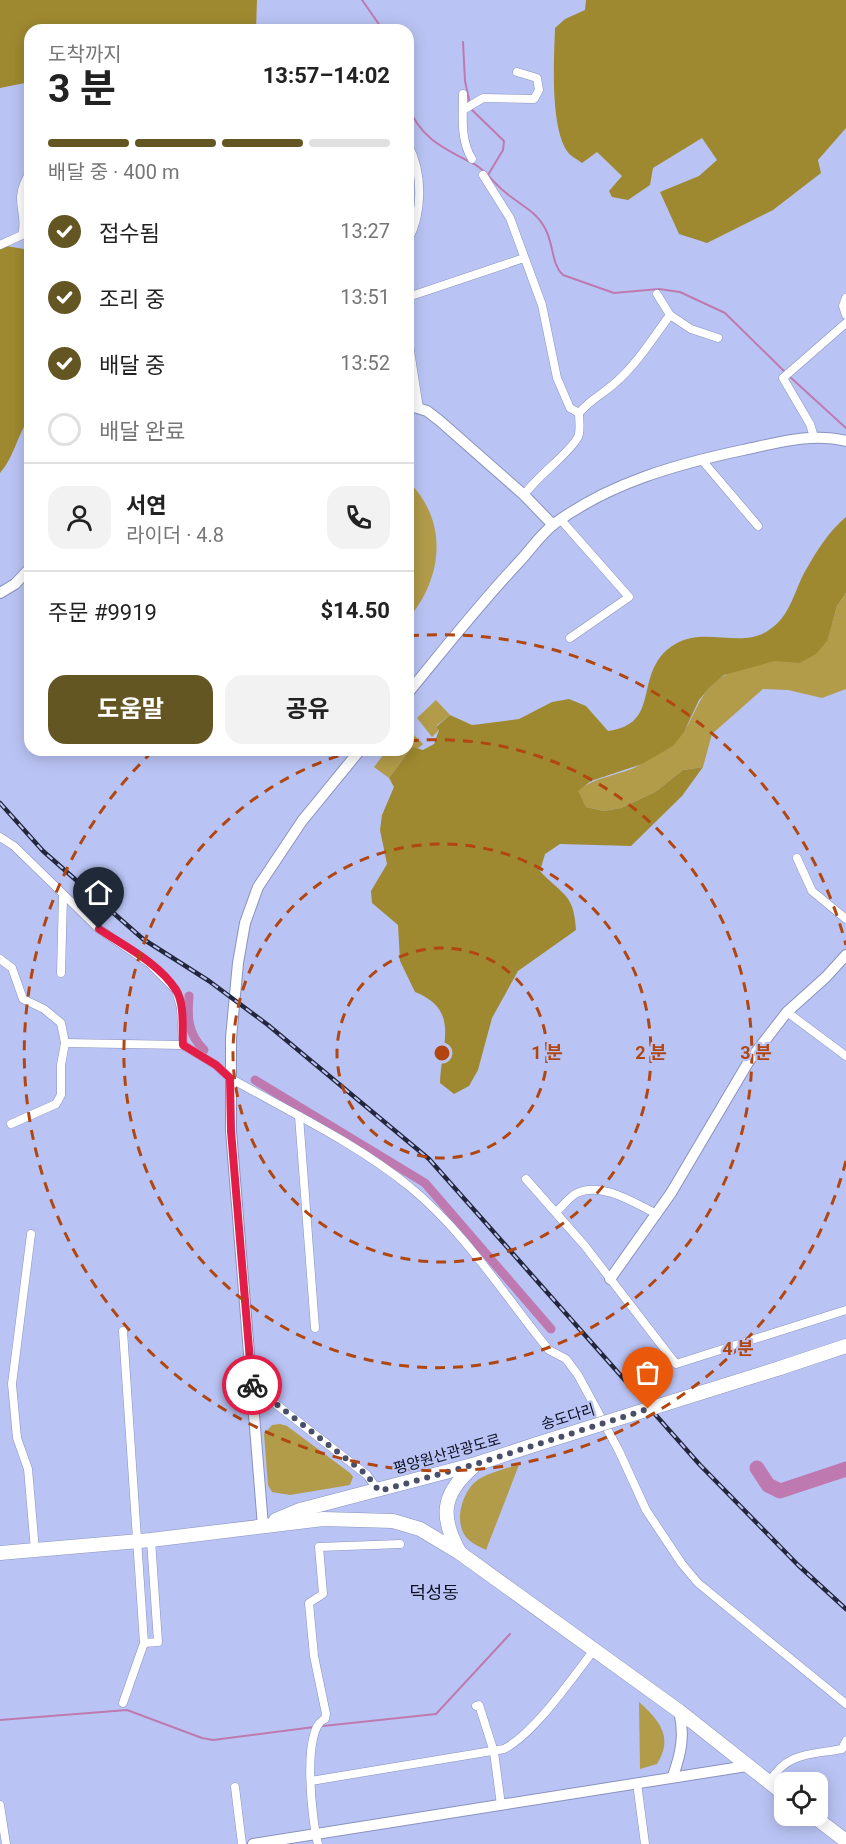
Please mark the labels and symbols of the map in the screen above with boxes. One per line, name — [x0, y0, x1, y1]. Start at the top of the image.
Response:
pin — [73, 867, 124, 929]
text: 1 분 — [531, 1042, 563, 1063]
text: 2 분 — [635, 1042, 667, 1063]
text: 3 분 — [740, 1042, 772, 1063]
centre of rings — [432, 1043, 452, 1063]
text: 4 분 — [722, 1338, 754, 1359]
pin — [622, 1347, 673, 1409]
courier — [222, 1355, 282, 1415]
street label: 송도다리 — [539, 1400, 597, 1434]
street label: 평양원산관광도로 — [391, 1430, 503, 1478]
district label: 덕성동 — [409, 1582, 459, 1603]

